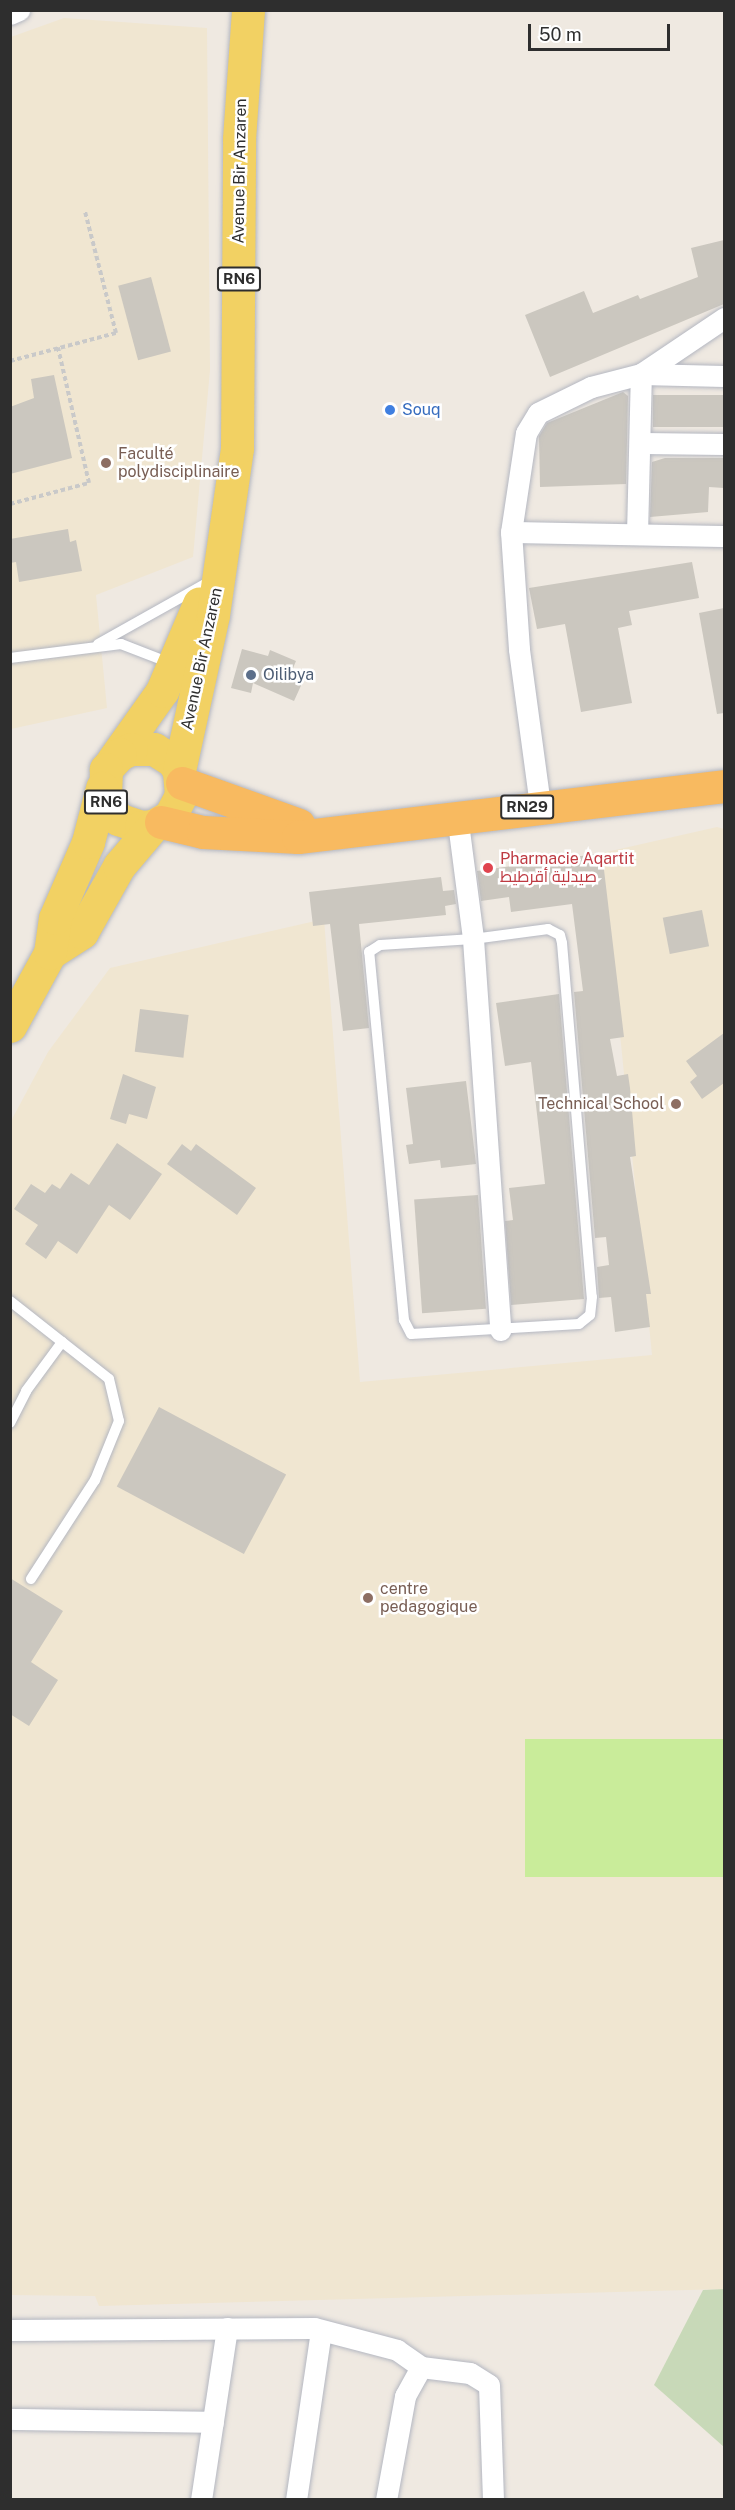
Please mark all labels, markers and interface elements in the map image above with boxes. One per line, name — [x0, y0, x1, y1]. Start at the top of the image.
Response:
scale bar — [531, 12, 674, 50]
text: 50 m — [539, 24, 582, 45]
street label: Avenue Bir Anzaren — [229, 98, 251, 244]
road number: RN6 — [216, 267, 262, 291]
place label: Souq — [402, 400, 441, 420]
marker: Souq — [383, 403, 397, 417]
place label: Faculté polydisciplinaire — [118, 444, 240, 482]
marker: Faculté polydisciplinaire — [99, 456, 113, 470]
street label: Avenue Bir Anzaren — [177, 586, 227, 732]
place label: Oilibya — [263, 665, 314, 685]
marker: Oilibya — [244, 668, 258, 682]
road number: RN6 — [84, 790, 128, 814]
road number: RN29 — [500, 795, 554, 819]
place label: Pharmacie Aqartit صيدلية أقرطيط — [500, 849, 635, 887]
marker: Pharmacie Aqartit صيدلية أقرطيط — [481, 861, 495, 875]
place label: Technical School — [538, 1094, 664, 1114]
marker: Technical School — [669, 1097, 683, 1111]
place label: centre pedagogique — [380, 1579, 477, 1617]
marker: centre pedagogique — [361, 1591, 375, 1605]

